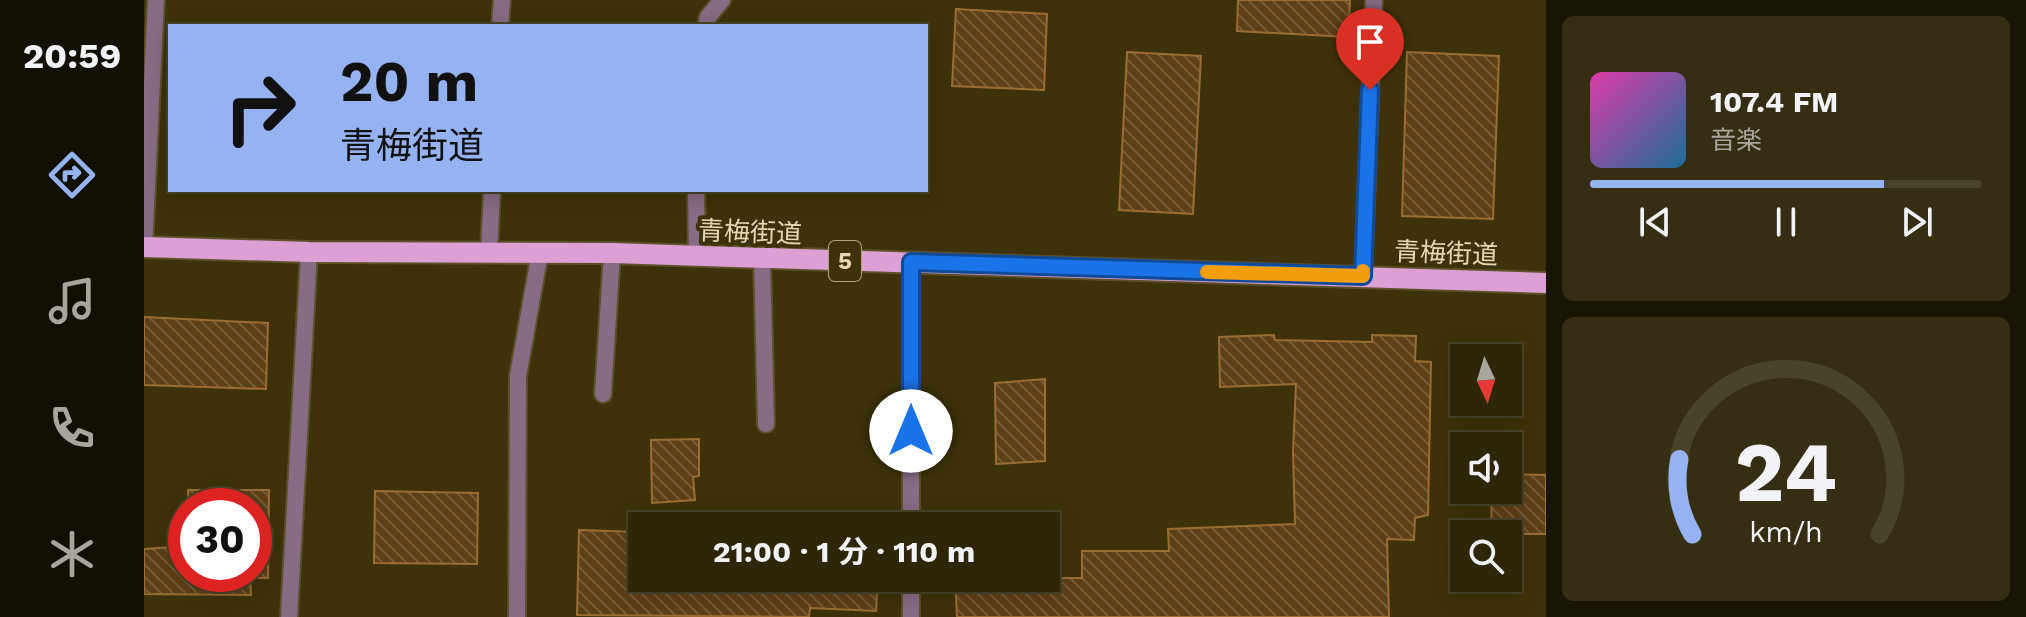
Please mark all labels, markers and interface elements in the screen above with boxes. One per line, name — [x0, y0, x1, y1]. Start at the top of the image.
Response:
pin — [1336, 8, 1404, 90]
icon: arrive — [1348, 20, 1392, 64]
text: 20:59 — [23, 35, 121, 77]
text: 20 m — [340, 49, 478, 115]
icon: right — [208, 56, 312, 160]
text: 107.4 FM — [1710, 84, 1838, 119]
text: 青梅街道 — [340, 125, 484, 167]
text: 音楽 — [1710, 125, 1762, 155]
icon: directions — [44, 147, 100, 203]
icon: previous — [1633, 200, 1677, 244]
icon: pause — [1764, 200, 1808, 244]
icon: next — [1895, 200, 1939, 244]
street label: 青梅街道 — [698, 215, 802, 249]
street label: 青梅街道 — [1394, 236, 1498, 270]
road number: 5 — [829, 241, 861, 281]
icon: music — [44, 273, 100, 329]
north arrow — [1450, 344, 1522, 416]
map controls — [1450, 344, 1522, 592]
position arrow — [869, 389, 953, 473]
icon: phone — [44, 400, 100, 456]
text: 24 — [1735, 423, 1837, 520]
button: sound — [1450, 432, 1522, 504]
speed limit sign: 30 — [168, 488, 272, 592]
text: km/h — [1749, 515, 1823, 549]
button: search — [1450, 520, 1522, 592]
icon: climate — [44, 526, 100, 582]
text: 21:00 · 1 分 · 110 m — [713, 534, 975, 569]

